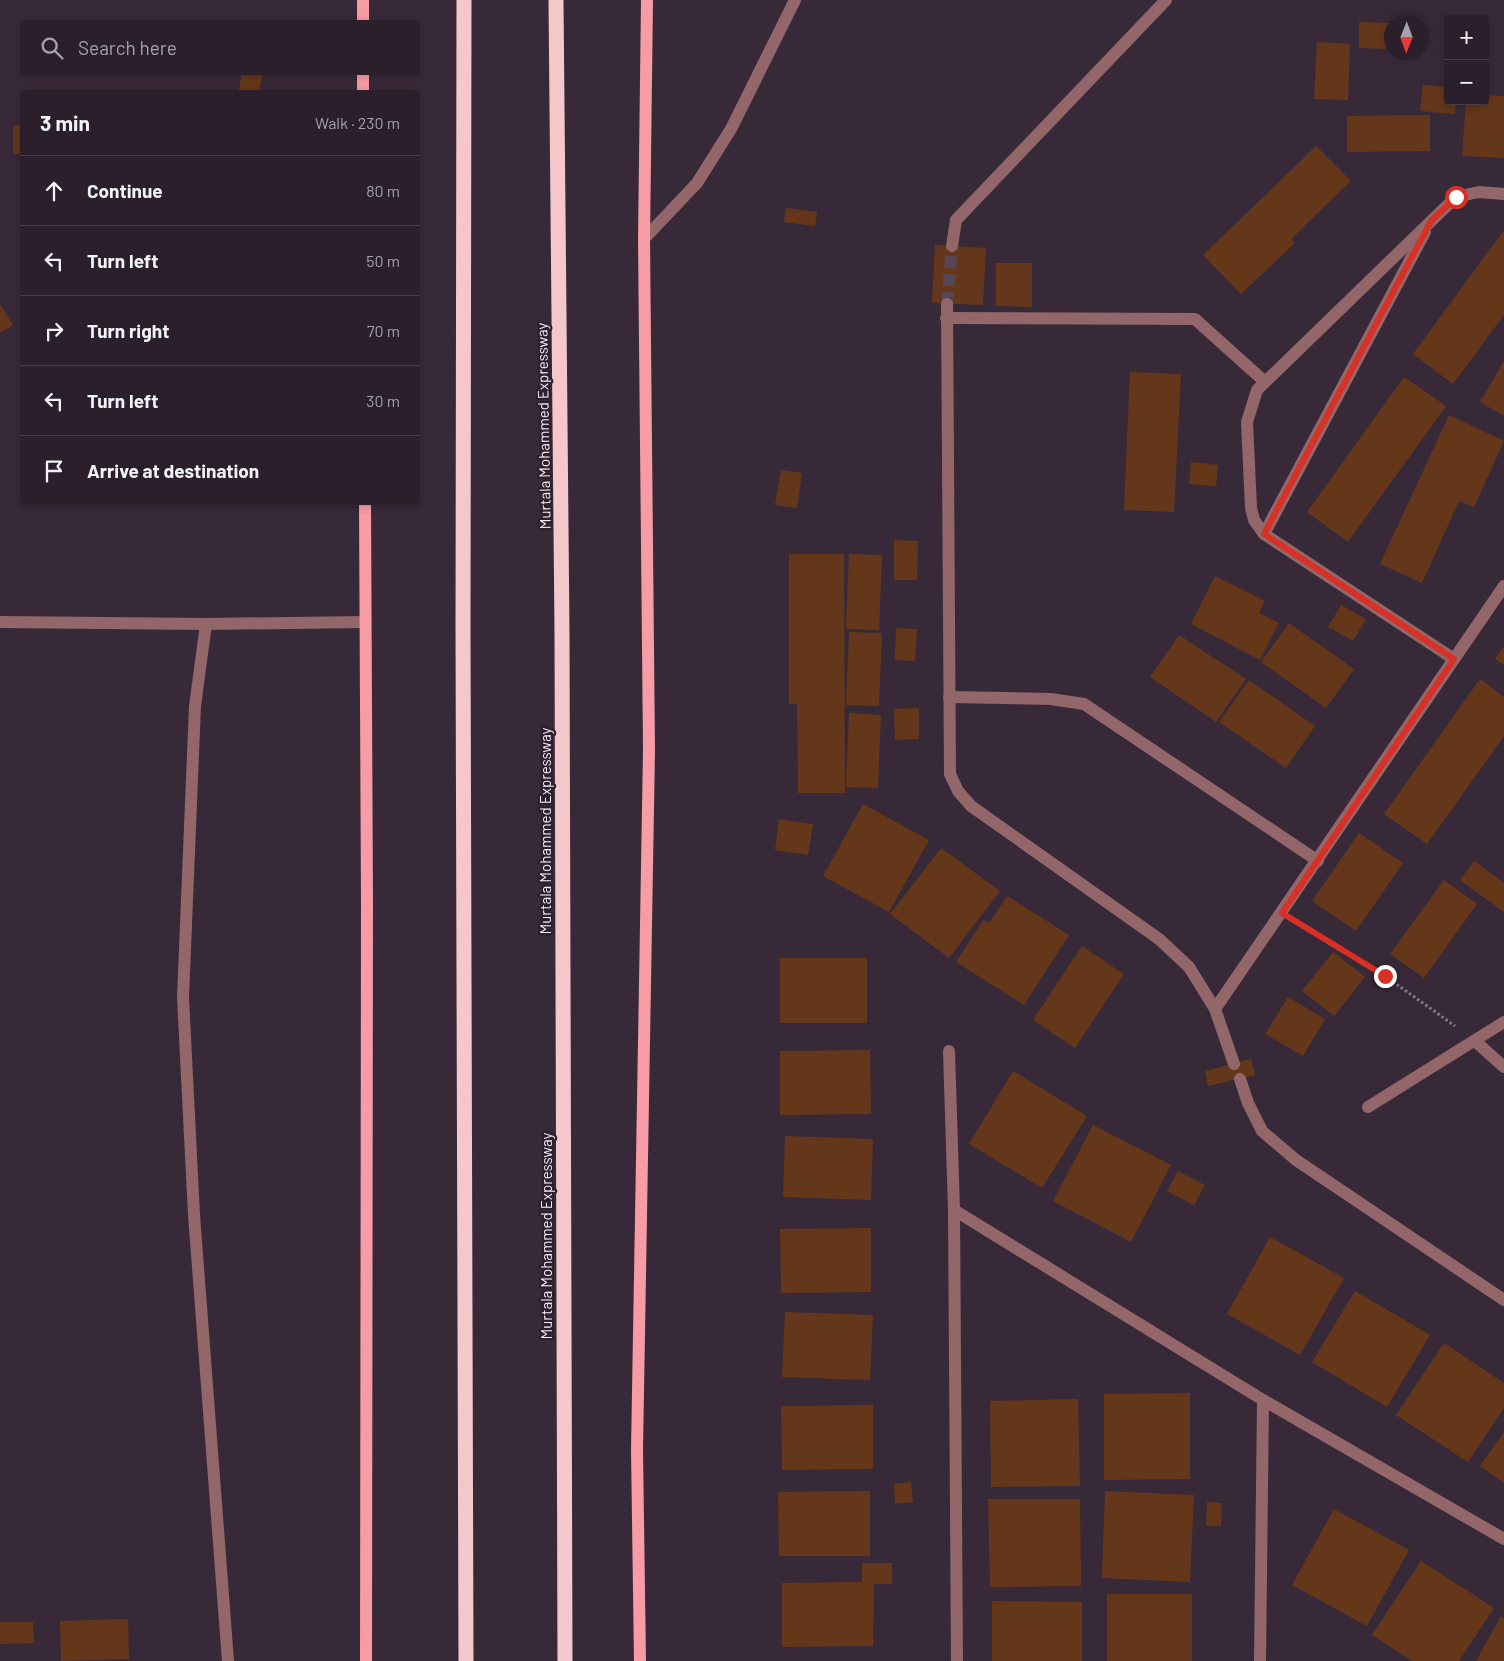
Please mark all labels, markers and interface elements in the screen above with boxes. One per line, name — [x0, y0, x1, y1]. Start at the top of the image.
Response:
north arrow — [1384, 15, 1429, 60]
map controls — [1444, 15, 1489, 105]
button: + — [1444, 15, 1489, 60]
search box — [20, 20, 420, 75]
icon: search — [38, 34, 66, 62]
text: Search here — [78, 36, 177, 59]
button: − — [1444, 60, 1489, 105]
text: 3 min — [40, 110, 90, 135]
text: Walk · 230 m — [315, 113, 400, 132]
icon: ahead — [40, 177, 68, 205]
text: Continue — [87, 179, 163, 202]
text: 80 m — [366, 181, 400, 200]
route start — [1445, 186, 1468, 209]
icon: left — [40, 247, 68, 275]
text: Turn left — [87, 249, 158, 272]
text: 50 m — [366, 251, 400, 270]
icon: right — [40, 317, 68, 345]
text: Turn right — [87, 319, 169, 342]
text: 70 m — [367, 321, 400, 340]
street label: Murtala Mohammed Expressway — [532, 322, 554, 530]
icon: left — [40, 387, 68, 415]
text: Turn left — [87, 389, 158, 412]
text: 30 m — [366, 391, 400, 410]
icon: arrive — [40, 457, 68, 485]
text: Arrive at destination — [87, 459, 259, 482]
street label: Murtala Mohammed Expressway — [536, 727, 554, 934]
route end — [1374, 965, 1397, 988]
street label: Murtala Mohammed Expressway — [537, 1132, 555, 1339]

